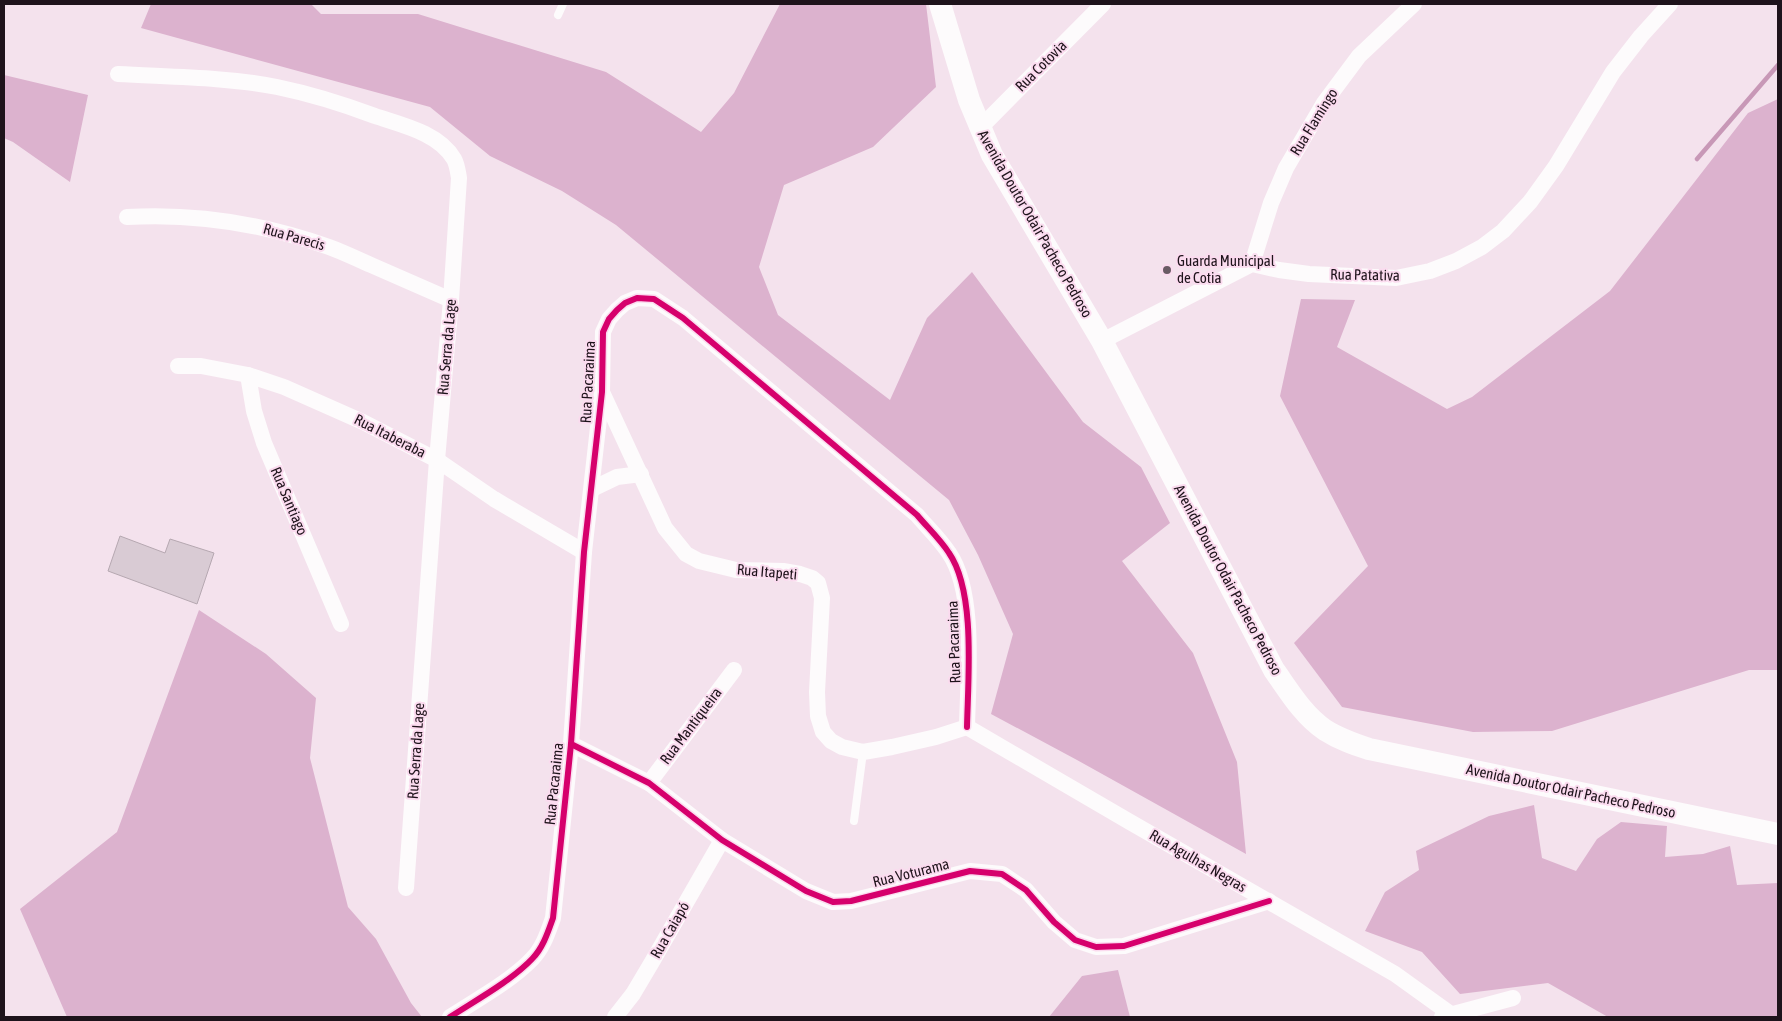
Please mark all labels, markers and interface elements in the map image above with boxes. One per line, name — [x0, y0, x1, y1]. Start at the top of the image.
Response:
street label: Rua Cotovia — [1012, 37, 1070, 95]
street label: Rua Flamingo — [1286, 85, 1341, 158]
street label: Avenida Doutor Odair Pacheco Pedroso — [975, 127, 1096, 320]
street label: Rua Parecis — [261, 220, 327, 253]
place label: Guarda Municipal de Cotia — [1177, 252, 1275, 286]
marker: Guarda Municipal de Cotia — [1161, 264, 1173, 276]
street label: Rua Patativa — [1330, 265, 1400, 284]
street label: Rua Serra da Lage — [434, 298, 459, 396]
street label: Rua Pacaraima — [577, 340, 598, 424]
street label: Rua Itaberaba — [352, 410, 429, 461]
street label: Rua Santiago — [268, 464, 311, 537]
street label: Avenida Doutor Odair Pacheco Pedroso — [1171, 482, 1286, 678]
street label: Rua Itapeti — [736, 560, 798, 583]
street label: Rua Pacaraima — [944, 600, 963, 684]
street label: Rua Mantiqueira — [656, 684, 725, 767]
street label: Rua Serra da Lage — [404, 702, 427, 800]
street label: Rua Pacaraima — [541, 742, 566, 826]
street label: Avenida Doutor Odair Pacheco Pedroso — [1465, 760, 1677, 821]
street label: Rua Agulhas Negras — [1147, 826, 1250, 895]
street label: Rua Voturama — [871, 855, 951, 890]
street label: Rua Caiapó — [647, 899, 692, 961]

